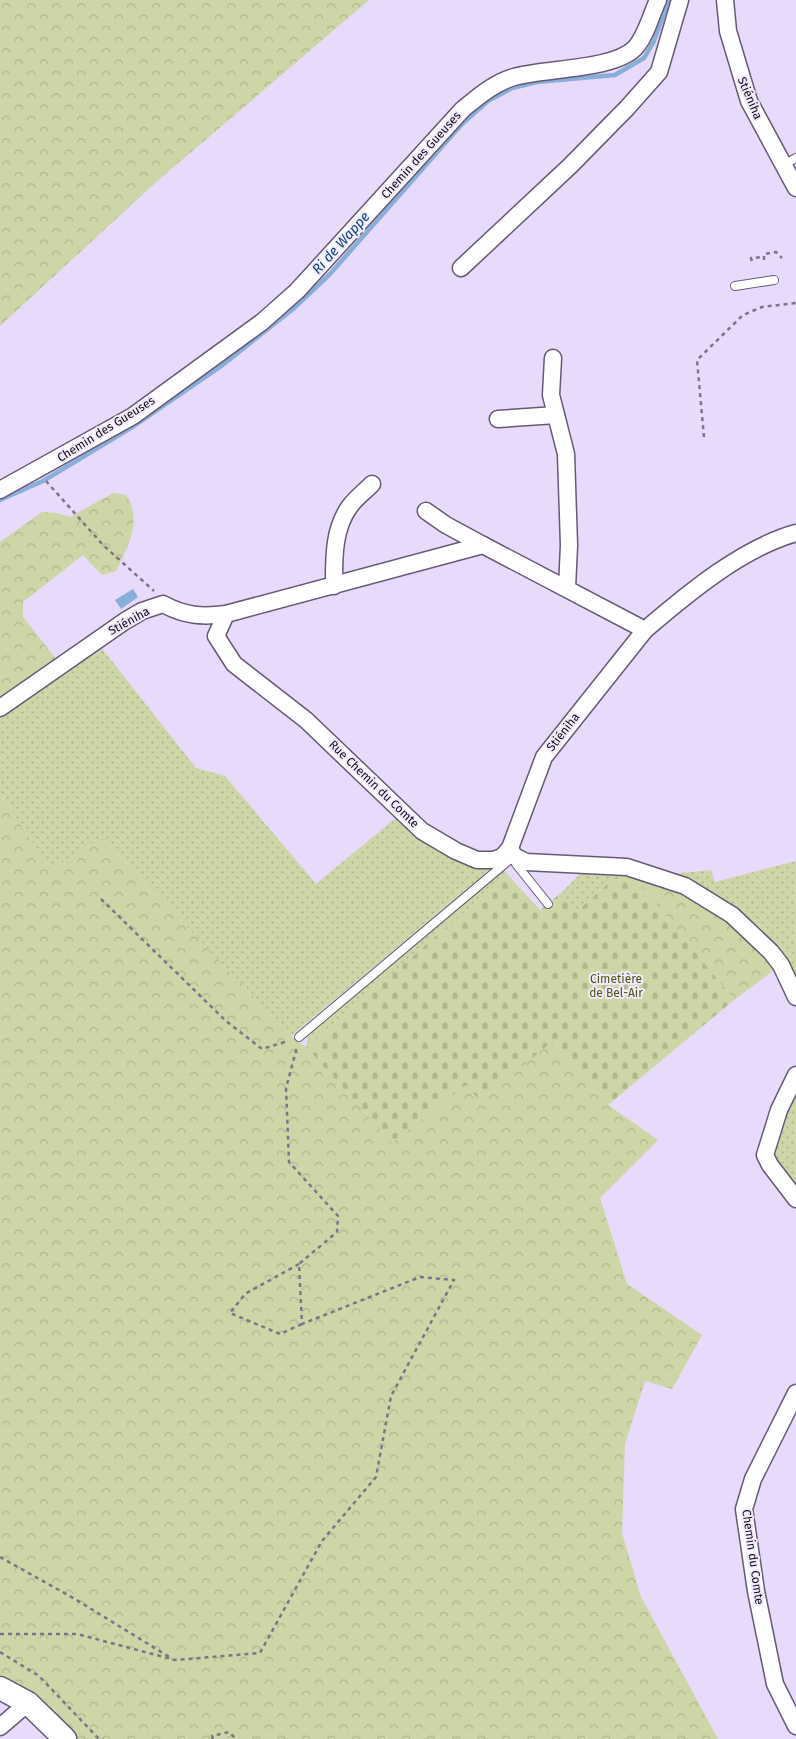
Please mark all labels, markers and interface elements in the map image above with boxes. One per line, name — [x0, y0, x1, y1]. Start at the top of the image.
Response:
street label: Stiéniha — [735, 75, 765, 121]
street label: Chemin des Gueuses — [378, 108, 464, 201]
water label: Ri de Wappe — [309, 208, 373, 278]
street label: Chemin des Gueuses — [55, 393, 158, 465]
street label: Stiéniha — [106, 604, 152, 638]
street label: Stiéniha — [544, 710, 582, 754]
street label: Rue Chemin du Comte — [326, 737, 422, 831]
park label: Cimetière de Bel-Air — [589, 972, 643, 1000]
street label: Chemin du Comte — [739, 1509, 767, 1605]

